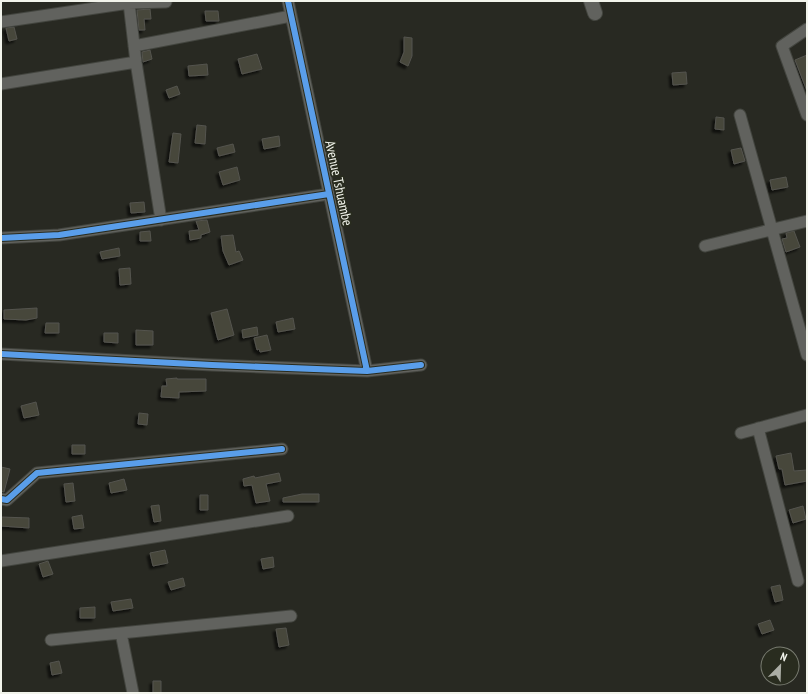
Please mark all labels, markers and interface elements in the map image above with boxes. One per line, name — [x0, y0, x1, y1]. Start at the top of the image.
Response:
street label: Avenue Tshuambe — [321, 139, 357, 227]
north arrow — [760, 646, 800, 686]
text: N — [778, 649, 789, 664]

